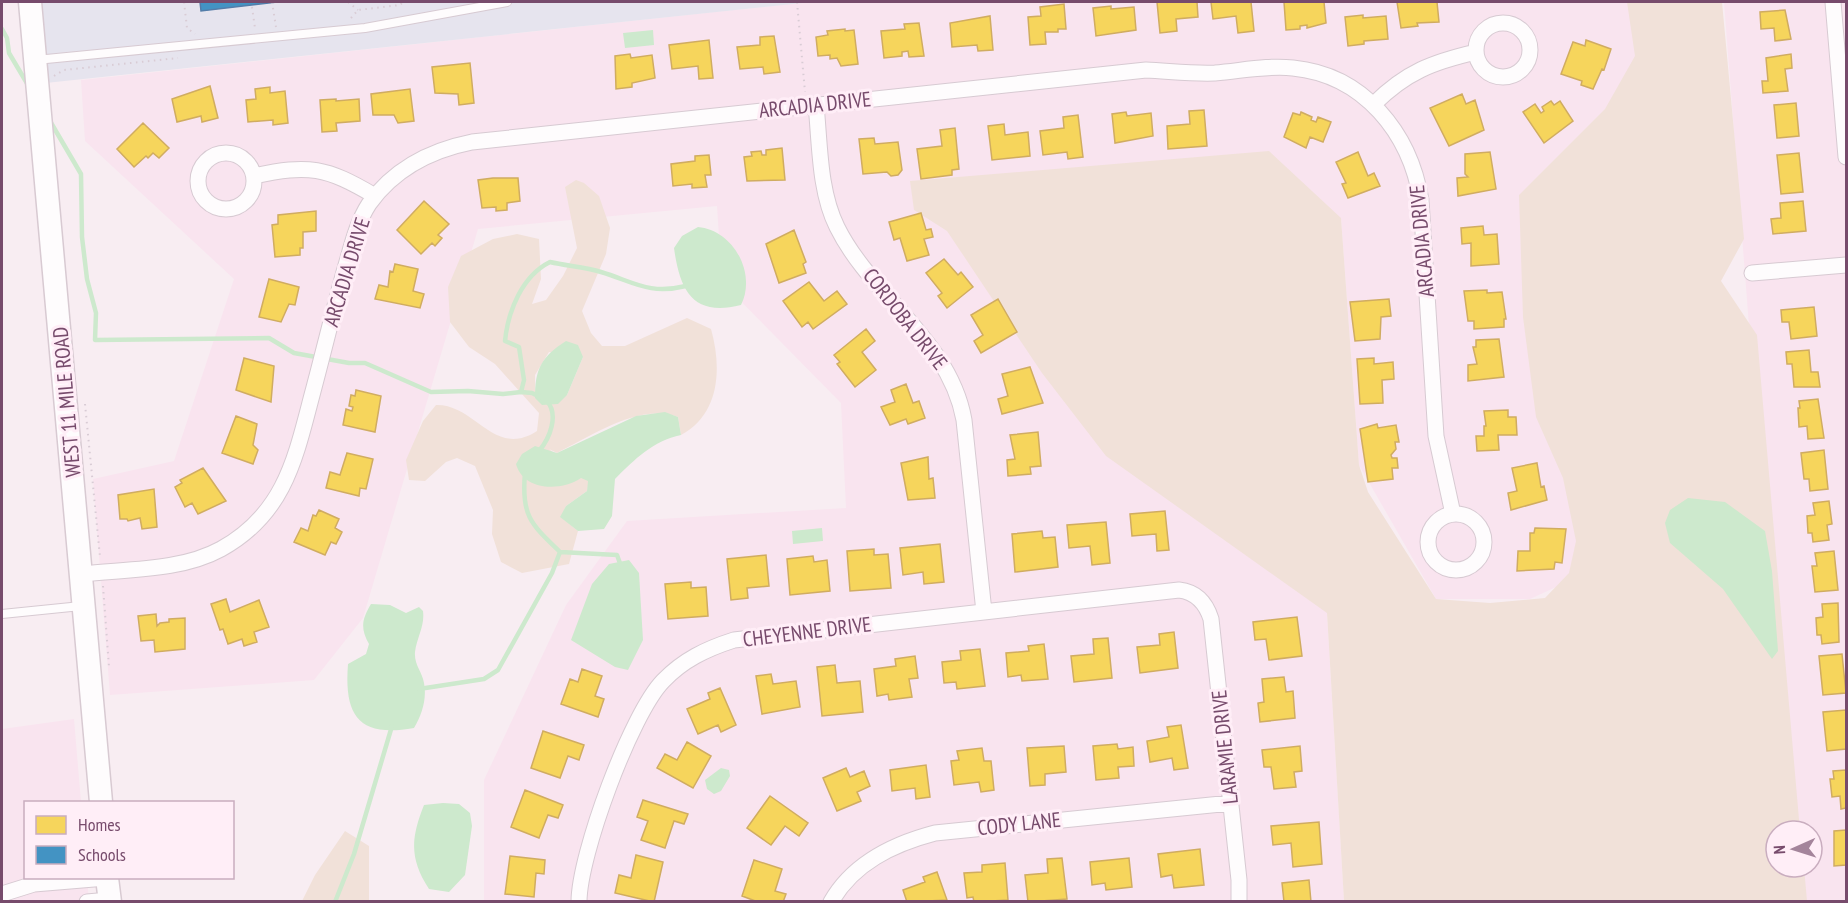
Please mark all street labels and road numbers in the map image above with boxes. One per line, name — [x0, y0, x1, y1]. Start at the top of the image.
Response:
street label: ARCADIA DRIVE — [757, 85, 872, 124]
street label: ARCADIA DRIVE — [1403, 184, 1440, 298]
street label: ARCADIA DRIVE — [317, 214, 376, 330]
street label: CORDOBA DRIVE — [857, 262, 953, 375]
street label: WEST 11 MILE ROAD — [46, 326, 87, 478]
street label: CHEYENNE DRIVE — [741, 610, 873, 653]
street label: LARAMIE DRIVE — [1205, 689, 1244, 806]
street label: CODY LANE — [976, 806, 1062, 841]

